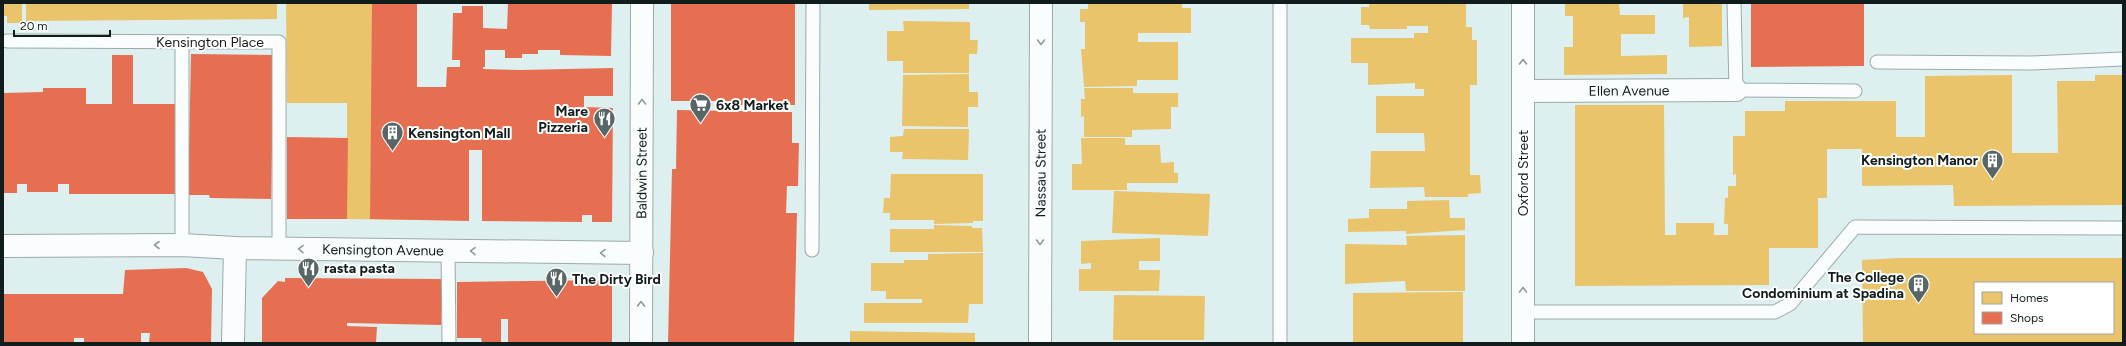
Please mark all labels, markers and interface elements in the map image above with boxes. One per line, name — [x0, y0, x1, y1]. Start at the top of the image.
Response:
scale bar — [14, 12, 110, 38]
text: 20 m — [20, 19, 48, 33]
street label: Kensington Place — [156, 34, 264, 51]
one-way arrow — [1037, 39, 1045, 45]
one-way arrow — [1519, 59, 1527, 65]
street label: Ellen Avenue — [1589, 82, 1670, 99]
supermarket icon: 6x8 Market — [688, 92, 714, 125]
place label: 6x8 Market — [716, 97, 789, 114]
one-way arrow — [638, 99, 646, 105]
place label: Mare Pizzeria — [538, 103, 588, 136]
restaurant icon: Mare Pizzeria — [591, 106, 617, 139]
building icon: Kensington Mall — [380, 120, 406, 153]
place label: Kensington Mall — [408, 125, 510, 142]
street label: Baldwin Street — [633, 127, 650, 219]
street label: Nassau Street — [1032, 129, 1049, 217]
street label: Oxford Street — [1515, 130, 1532, 216]
building icon: Kensington Manor — [1980, 147, 2006, 180]
place label: Kensington Manor — [1861, 152, 1979, 169]
one-way arrow — [1036, 239, 1044, 245]
one-way arrow — [154, 241, 160, 249]
street label: Kensington Avenue — [322, 241, 444, 259]
one-way arrow — [298, 245, 304, 253]
one-way arrow — [470, 247, 476, 255]
one-way arrow — [600, 249, 606, 257]
restaurant icon: rasta pasta — [295, 255, 321, 288]
place label: rasta pasta — [324, 260, 395, 277]
restaurant icon: The Dirty Bird — [543, 266, 569, 299]
place label: The College Condominium at Spadina — [1742, 269, 1904, 302]
place label: The Dirty Bird — [572, 271, 661, 288]
building icon: The College Condominium at Spadina — [1906, 272, 1932, 305]
legend — [1974, 282, 2114, 334]
one-way arrow — [1519, 287, 1527, 293]
text: Homes — [2010, 291, 2049, 305]
one-way arrow — [637, 301, 645, 307]
text: Shops — [2010, 311, 2044, 325]

